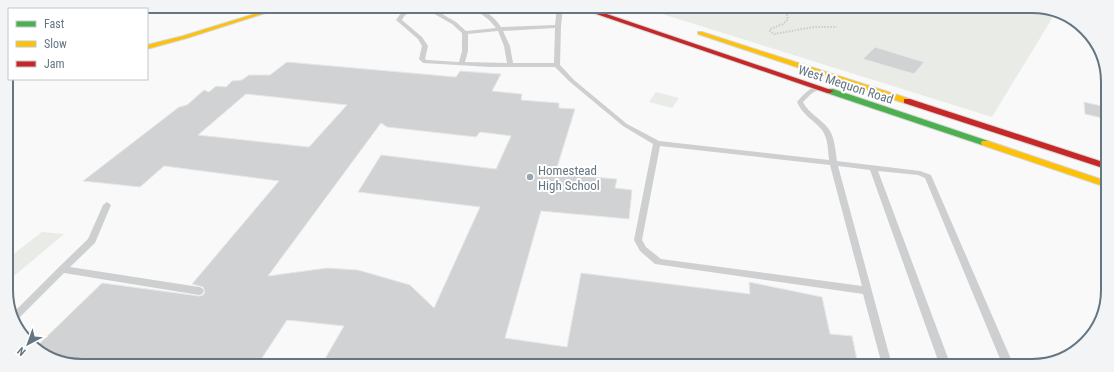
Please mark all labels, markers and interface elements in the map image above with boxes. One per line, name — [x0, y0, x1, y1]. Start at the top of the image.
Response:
legend — [8, 8, 148, 80]
text: Fast — [44, 17, 65, 31]
text: Slow — [44, 37, 67, 51]
text: Jam — [44, 57, 65, 71]
street label: West Mequon Road — [796, 62, 895, 107]
place label: Homestead High School — [538, 163, 600, 193]
marker: Homestead High School — [525, 172, 535, 182]
north arrow — [8, 324, 48, 364]
text: N — [15, 344, 29, 358]

